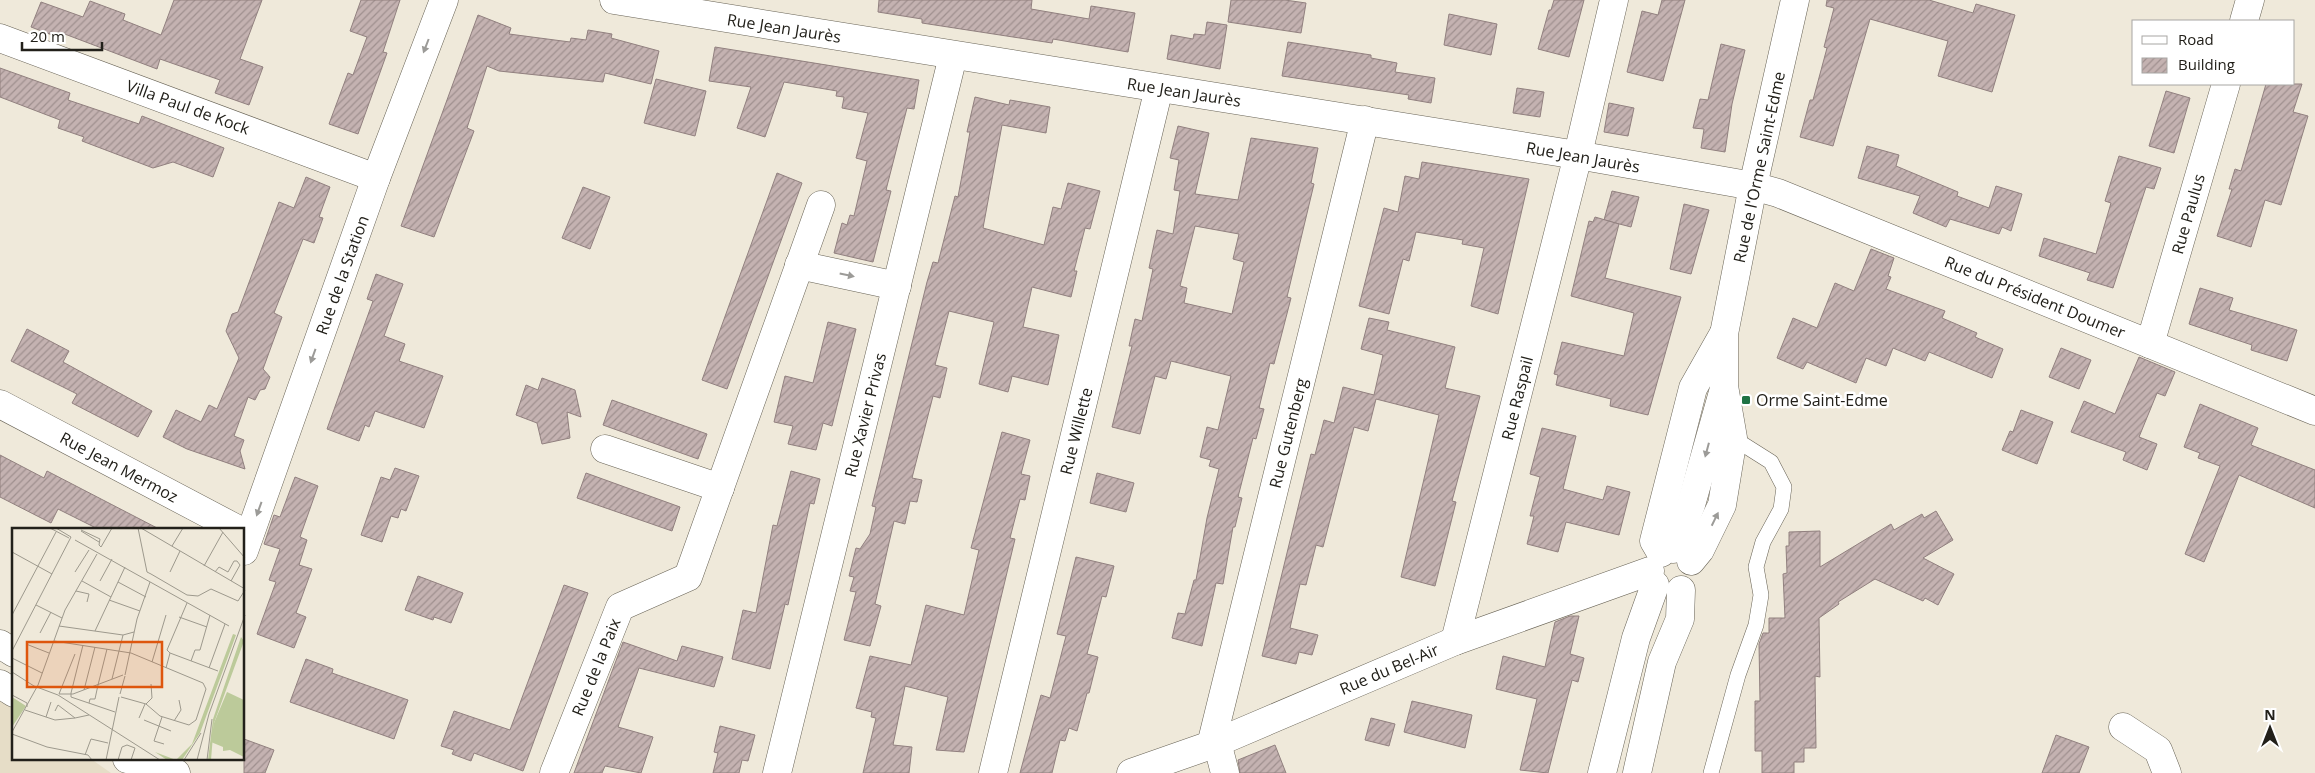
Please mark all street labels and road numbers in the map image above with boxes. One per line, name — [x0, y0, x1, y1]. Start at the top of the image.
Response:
street label: Rue Jean Jaurès — [725, 8, 843, 48]
street label: Rue de l'Orme Saint-Edme — [1728, 69, 1790, 265]
street label: Rue Jean Jaurès — [1125, 72, 1243, 112]
street label: Villa Paul de Kock — [123, 74, 253, 140]
street label: Rue Jean Jaurès — [1524, 136, 1642, 178]
street label: Rue Paulus — [2166, 171, 2210, 257]
street label: Rue de la Station — [310, 212, 374, 338]
street label: Rue du Président Doumer — [1941, 251, 2129, 344]
street label: Rue Xavier Privas — [839, 351, 891, 479]
street label: Rue Raspail — [1496, 354, 1538, 442]
street label: Rue Gutenberg — [1264, 375, 1312, 490]
street label: Rue Willette — [1055, 385, 1097, 477]
street label: Rue Jean Mermoz — [56, 427, 182, 507]
street label: Rue de la Paix — [566, 614, 626, 719]
street label: Rue du Bel-Air — [1336, 638, 1442, 700]

